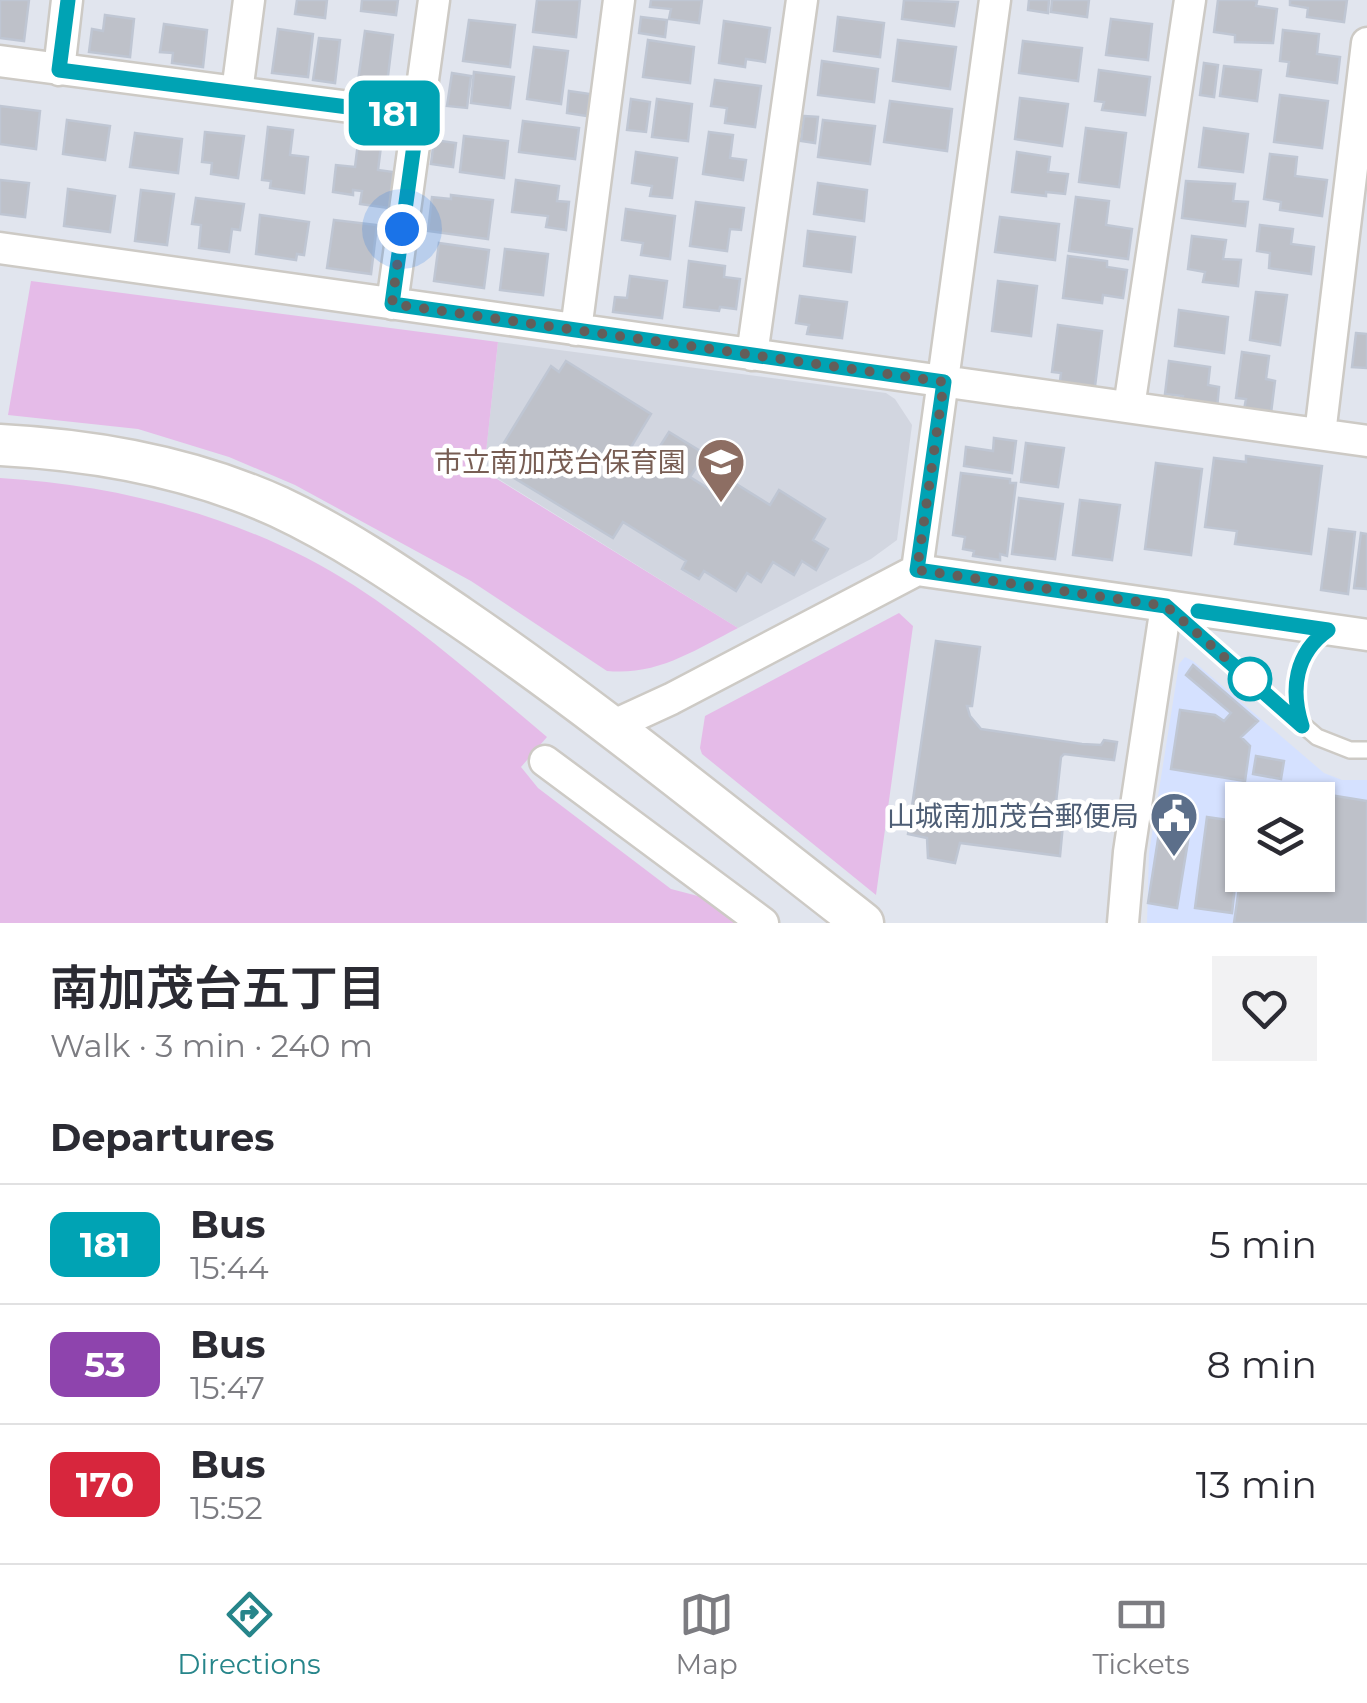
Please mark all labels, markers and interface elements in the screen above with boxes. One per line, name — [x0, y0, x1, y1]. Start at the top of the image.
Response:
line badge: 181 — [336, 80, 452, 146]
text: 181 — [369, 92, 419, 135]
your location — [377, 204, 427, 254]
school or university icon: 市立南加茂台保育園 — [695, 436, 747, 504]
place label: 市立南加茂台保育園 — [434, 445, 686, 479]
unlabelled marker — [1229, 658, 1271, 700]
map controls — [1225, 782, 1335, 892]
button: layers — [1225, 782, 1335, 892]
public building icon: 山城南加茂台郵便局 — [1148, 790, 1200, 858]
place label: 山城南加茂台郵便局 — [887, 799, 1139, 833]
button: heart — [1212, 956, 1317, 1061]
text: 南加茂台五丁目 — [50, 959, 386, 1017]
text: Walk · 3 min · 240 m — [50, 1026, 373, 1065]
text: Departures — [50, 1114, 274, 1161]
text: Bus — [190, 1201, 265, 1248]
text: 5 min — [1209, 1221, 1317, 1268]
text: 181 — [80, 1223, 130, 1266]
text: 15:44 — [190, 1248, 269, 1287]
text: Bus — [190, 1321, 265, 1368]
text: 8 min — [1207, 1341, 1317, 1388]
text: 53 — [84, 1343, 126, 1386]
text: 15:47 — [190, 1368, 265, 1407]
text: Bus — [190, 1441, 265, 1488]
text: 13 min — [1196, 1461, 1317, 1508]
text: 170 — [76, 1463, 134, 1506]
text: 15:52 — [190, 1488, 263, 1527]
tab: Directions — [177, 1587, 321, 1681]
tab: Map — [675, 1587, 738, 1681]
tab: Tickets — [1092, 1587, 1190, 1681]

